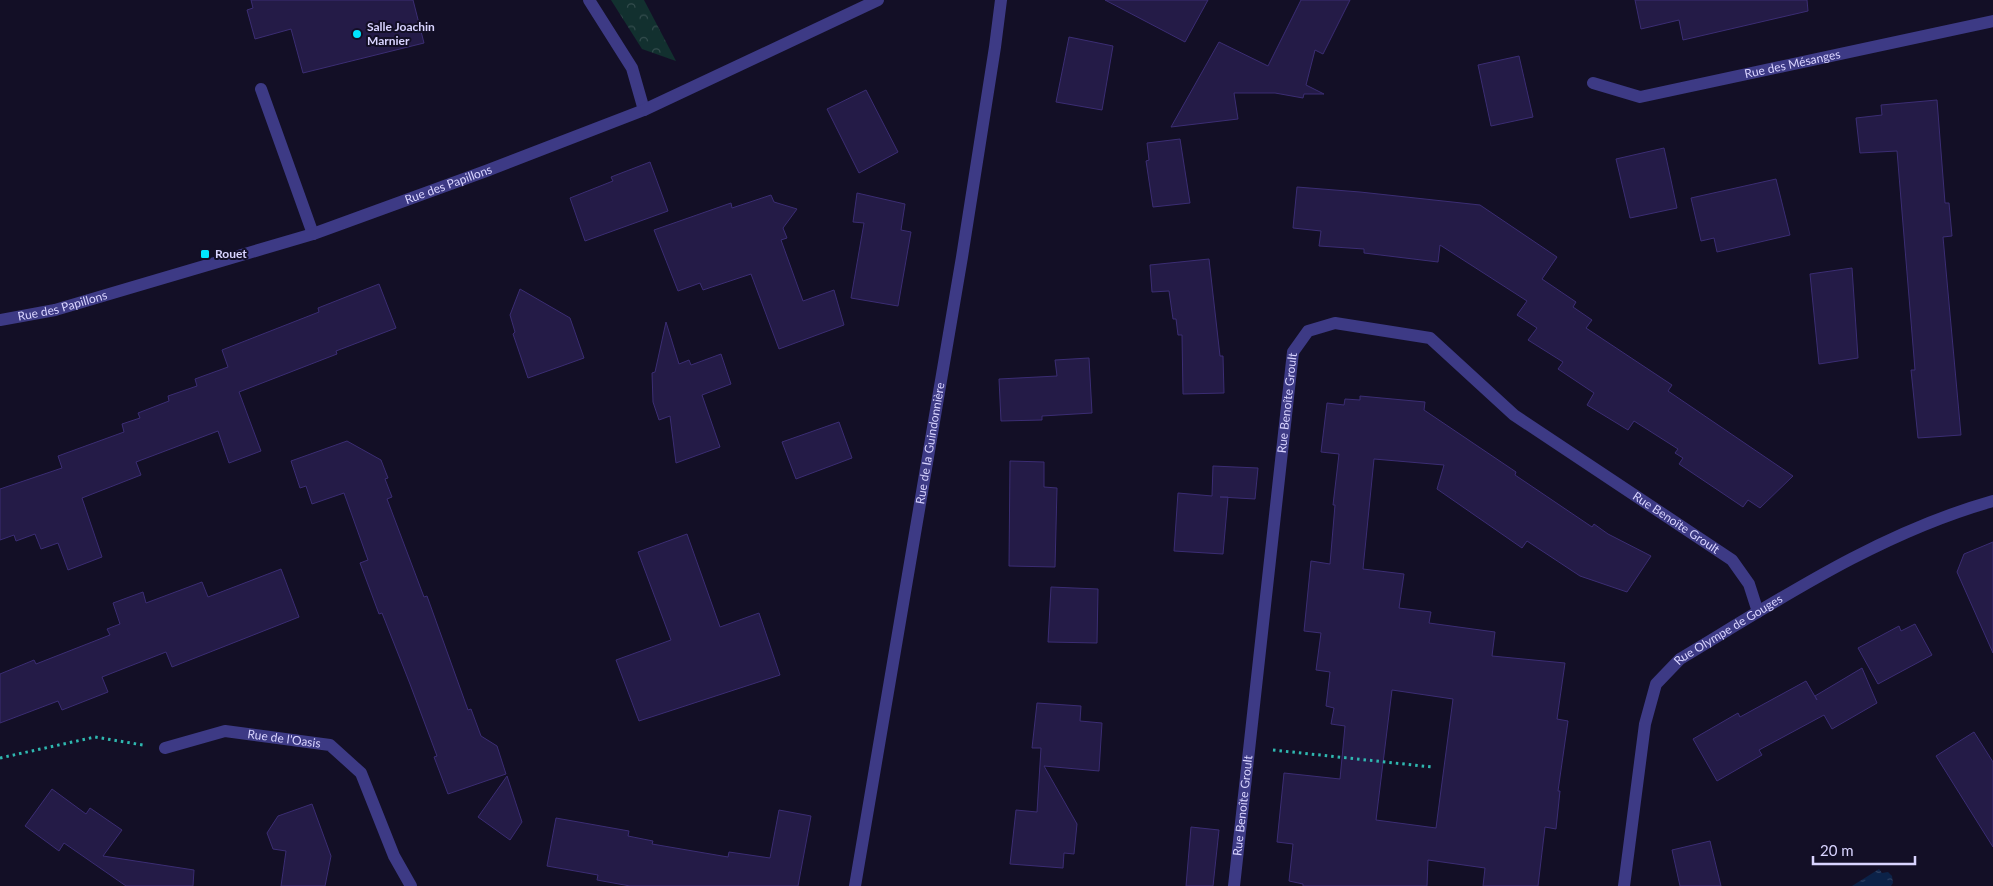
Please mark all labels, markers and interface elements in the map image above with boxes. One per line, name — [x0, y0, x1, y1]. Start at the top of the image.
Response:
place label: Salle Joachin Marnier — [367, 19, 435, 48]
marker: Salle Joachin Marnier — [351, 28, 363, 40]
street label: Rue des Mésanges — [1743, 46, 1842, 81]
street label: Rue des Papillons — [403, 161, 494, 207]
place label: Rouet — [215, 246, 247, 261]
marker: Rouet — [199, 248, 211, 260]
street label: Rue des Papillons — [16, 287, 109, 324]
street label: Rue Benoîte Groult — [1274, 351, 1300, 454]
street label: Rue de la Guindonnière — [912, 381, 948, 505]
street label: Rue Benoîte Groult — [1630, 488, 1723, 557]
street label: Rue Olympe de Gouges — [1670, 591, 1785, 668]
street label: Rue de l'Oasis — [247, 726, 322, 751]
street label: Rue Benoîte Groult — [1229, 754, 1255, 856]
scale bar — [1813, 834, 1916, 866]
text: 20 m — [1820, 841, 1854, 859]

